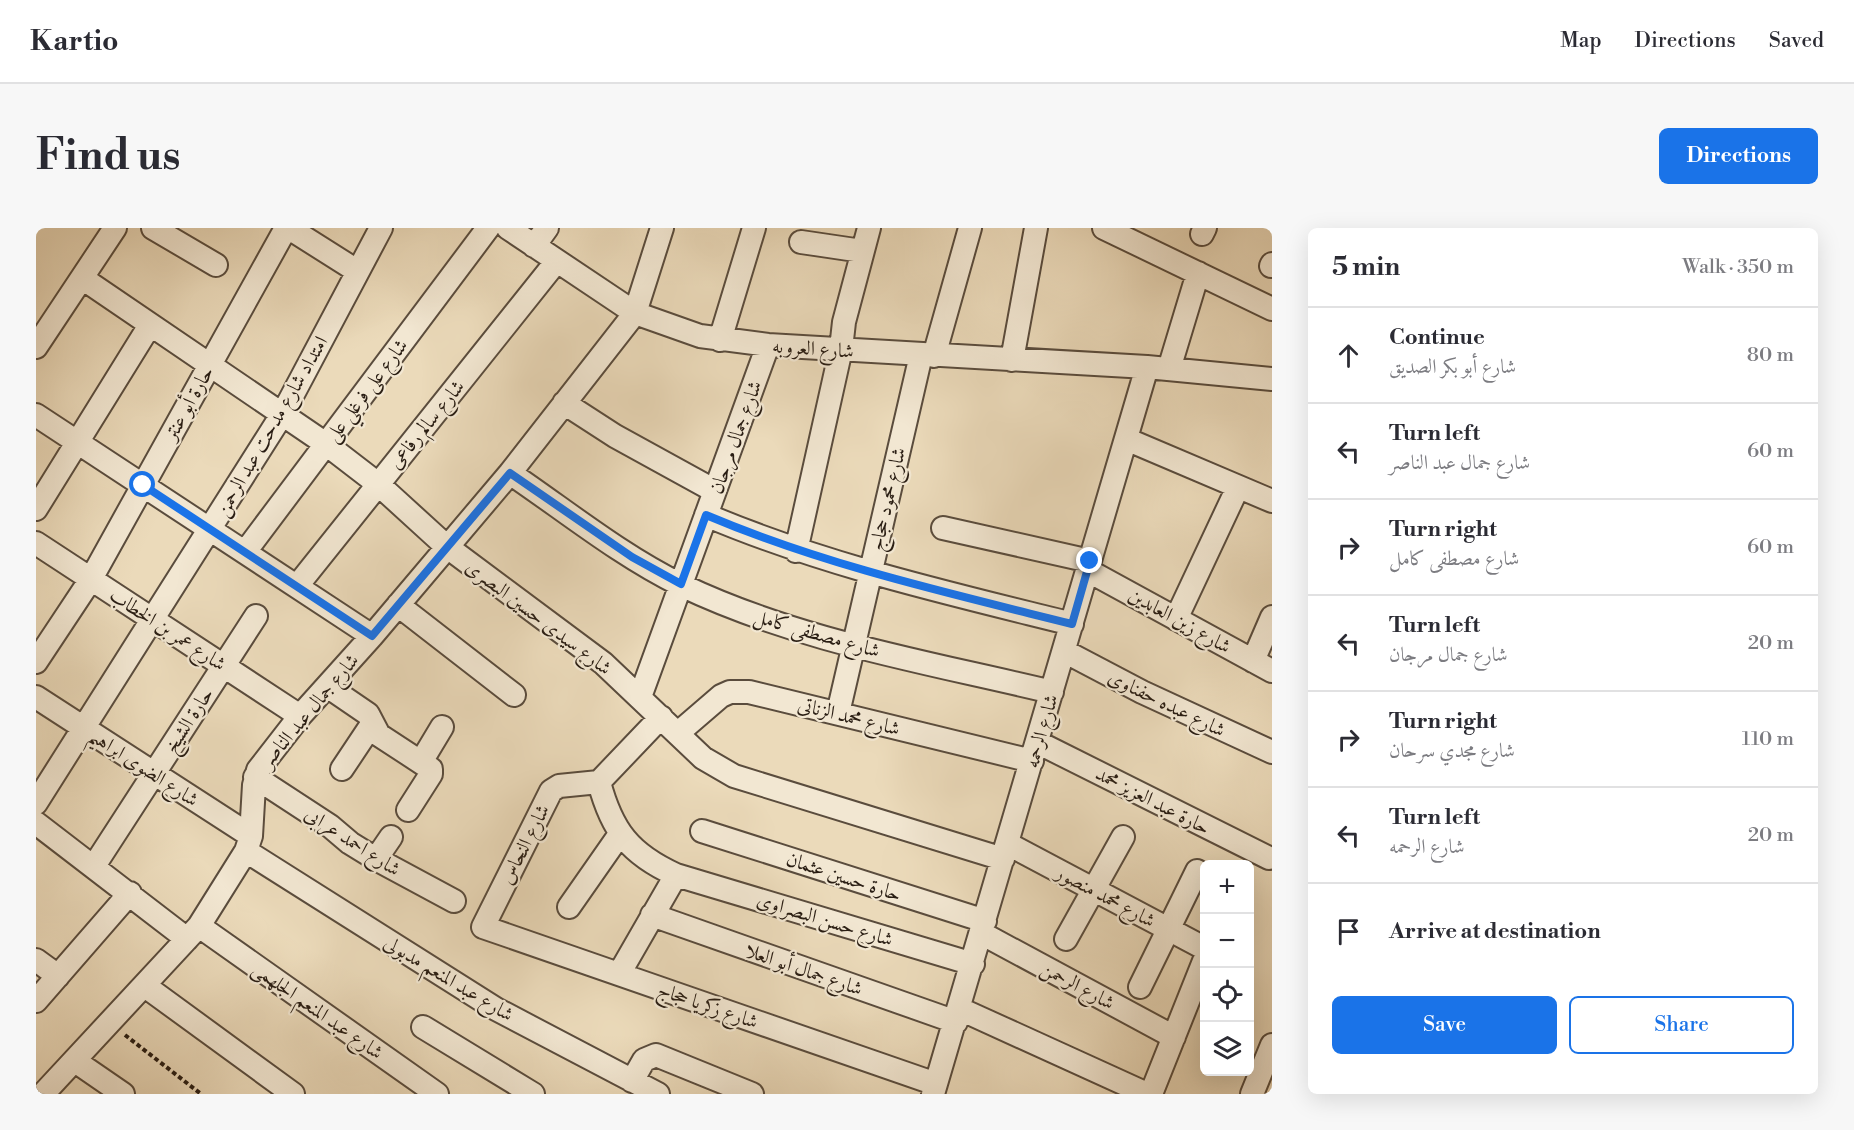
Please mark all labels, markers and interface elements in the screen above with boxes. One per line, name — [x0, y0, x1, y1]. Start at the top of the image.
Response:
text: Kartio — [30, 24, 119, 59]
text: Map — [1560, 28, 1602, 54]
text: Directions — [1635, 28, 1736, 54]
text: Saved — [1769, 28, 1824, 54]
button: Directions — [1659, 128, 1818, 184]
text: Find us — [36, 130, 180, 183]
text: 5 min — [1332, 251, 1400, 283]
text: Walk · 350 m — [1682, 255, 1794, 280]
text: Continue — [1389, 324, 1485, 351]
street label: امتداد شارع مدحت عبد الرحمن — [210, 332, 338, 523]
street label: شارع على فرغلي على — [320, 334, 419, 451]
street label: شارع العروبه — [771, 334, 855, 369]
icon: ahead — [1332, 339, 1365, 372]
text: 80 m — [1747, 343, 1794, 368]
text: شارع أبو بكر الصديق — [1389, 355, 1516, 380]
street label: حارة أبو عنتر — [155, 361, 220, 447]
street label: شارع سالم رفاعى — [384, 375, 474, 477]
street label: شارع جمال مرجان — [704, 377, 772, 499]
text: Turn left — [1389, 420, 1480, 447]
icon: left — [1332, 435, 1365, 468]
text: 60 m — [1747, 439, 1794, 464]
street label: شارع محمود حجاج — [864, 445, 916, 554]
text: شارع جمال عبد الناصر — [1389, 451, 1530, 476]
route start — [129, 471, 155, 497]
text: Turn right — [1389, 516, 1497, 543]
icon: right — [1332, 531, 1365, 564]
text: 60 m — [1747, 535, 1794, 560]
route end — [1076, 547, 1102, 573]
text: شارع مصطفى كامل — [1389, 547, 1519, 572]
street label: شارع سيدى حسين البصرى — [458, 555, 616, 685]
street label: شارع عمر بن الخطاب — [102, 583, 230, 681]
street label: شارع زين العابدين — [1122, 583, 1235, 663]
street label: شارع مصطفى كامل — [749, 604, 883, 668]
text: Turn left — [1389, 612, 1480, 639]
icon: left — [1332, 627, 1365, 660]
text: 20 m — [1748, 631, 1794, 656]
text: شارع جمال مرجان — [1389, 643, 1508, 668]
street label: شارع جمال عبد الناصر — [254, 649, 368, 777]
street label: شارع عبده حفناوى — [1102, 665, 1229, 747]
street label: حارة الشيخ — [159, 683, 223, 760]
street label: شارع الرحمه — [1020, 692, 1069, 772]
street label: شارع محمد الزناتى — [794, 693, 902, 746]
text: Turn right — [1389, 708, 1497, 735]
icon: right — [1332, 723, 1365, 756]
street label: شارع الضوى ابراهيم — [80, 724, 203, 818]
text: 110 m — [1742, 727, 1794, 752]
text: شارع مجدي سرحان — [1389, 739, 1515, 764]
street label: حارة عبد العزيز محمد — [1091, 762, 1214, 841]
street label: شارع النحاس — [495, 800, 560, 891]
street label: شارع احمد عرابى — [297, 802, 405, 886]
text: Turn left — [1389, 804, 1480, 831]
icon: left — [1332, 819, 1365, 852]
text: 20 m — [1748, 823, 1794, 848]
text: شارع الرحمه — [1389, 835, 1465, 860]
street label: حارة حسين عثمان — [783, 847, 904, 908]
street label: شارع محمد منصور — [1048, 860, 1159, 937]
map controls — [1200, 860, 1254, 1076]
button: + — [1200, 860, 1254, 914]
street label: شارع حسن البصراوى — [752, 888, 896, 957]
button: − — [1200, 914, 1254, 968]
icon: arrive — [1332, 915, 1365, 948]
text: Arrive at destination — [1389, 918, 1601, 945]
street label: شارع عبد المنعم مدبولى — [376, 931, 518, 1032]
street label: شارع جمال أبو العلا — [740, 936, 867, 1006]
street label: شارع الرحمن — [1034, 956, 1119, 1020]
street label: شارع عبد المنعم الجلهمى — [244, 957, 388, 1070]
button: locate — [1200, 968, 1254, 1022]
street label: شارع زكريا حجاج — [653, 978, 761, 1039]
button: Save — [1332, 996, 1557, 1054]
button: Share — [1569, 996, 1794, 1054]
button: layers — [1200, 1022, 1254, 1076]

